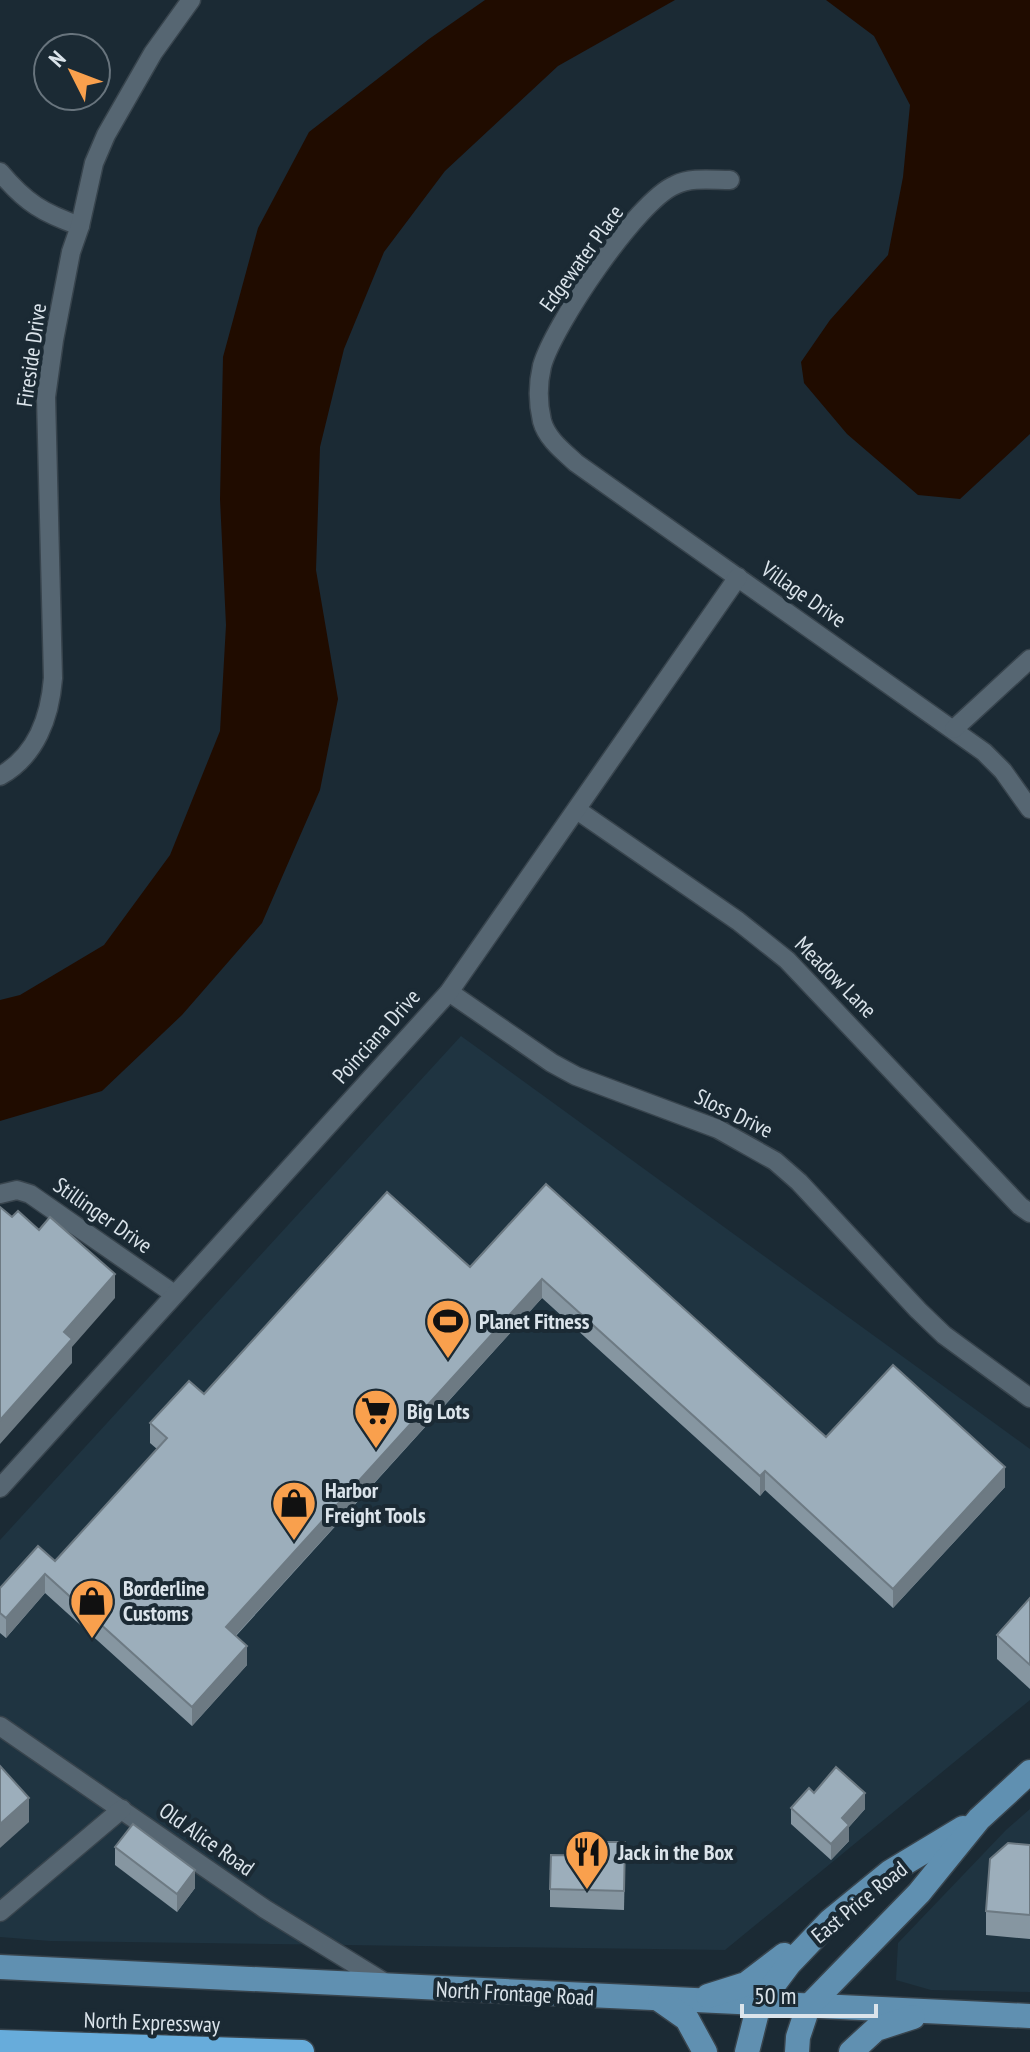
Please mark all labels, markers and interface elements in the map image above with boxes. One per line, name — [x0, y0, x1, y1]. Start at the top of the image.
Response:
north arrow — [32, 32, 112, 112]
text: N — [43, 45, 72, 72]
street label: Edgewater Place — [533, 199, 629, 317]
street label: Fireside Drive — [10, 301, 52, 409]
street label: Village Drive — [755, 554, 852, 633]
street label: Meadow Lane — [789, 930, 883, 1024]
street label: Poinciana Drive — [326, 983, 426, 1089]
street label: Sloss Drive — [690, 1082, 778, 1144]
street label: Stillinger Drive — [48, 1171, 158, 1259]
sports icon: Planet Fitness — [424, 1297, 472, 1360]
place label: Planet Fitness — [479, 1307, 590, 1335]
supermarket icon: Big Lots — [352, 1387, 400, 1450]
place label: Big Lots — [407, 1397, 470, 1425]
place label: Harbor Freight Tools — [325, 1476, 426, 1529]
shop icon: Harbor Freight Tools — [270, 1479, 318, 1542]
place label: Borderline Customs — [123, 1574, 205, 1627]
shop icon: Borderline Customs — [68, 1577, 116, 1640]
street label: Old Alice Road — [154, 1796, 260, 1882]
restaurant icon: Jack in the Box — [563, 1828, 611, 1891]
place label: Jack in the Box — [617, 1838, 734, 1866]
street label: East Price Road — [805, 1855, 913, 1949]
scale bar — [742, 1968, 876, 2018]
street label: North Frontage Road — [435, 1975, 595, 2011]
text: 50 m — [754, 1980, 796, 2011]
street label: North Expressway — [83, 2006, 221, 2038]

